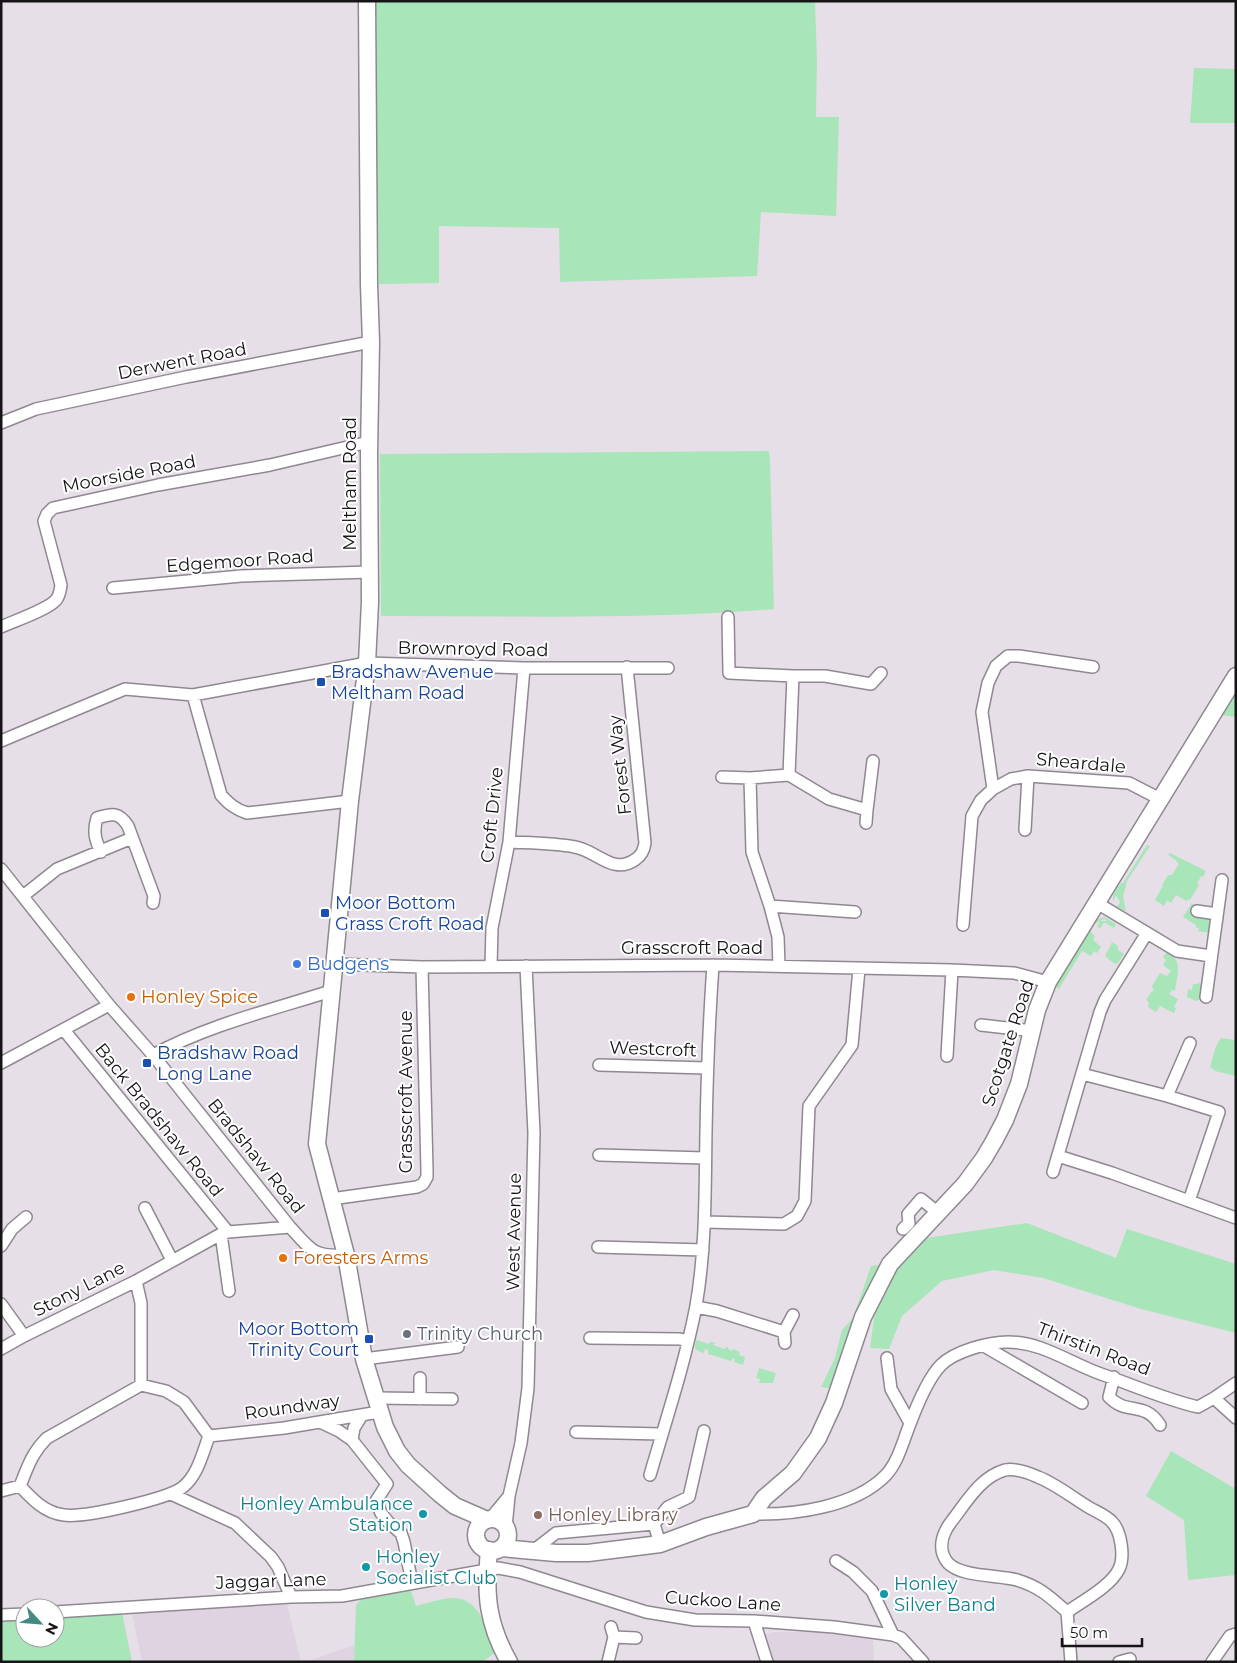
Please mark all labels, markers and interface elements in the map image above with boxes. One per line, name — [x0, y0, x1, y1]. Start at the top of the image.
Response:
street label: Derwent Road — [116, 338, 248, 384]
street label: Meltham Road — [339, 417, 361, 551]
street label: Moorside Road — [60, 450, 198, 498]
street label: Edgemoor Road — [165, 545, 315, 577]
street label: Brownroyd Road — [397, 637, 549, 661]
place label: Bradshaw Avenue Meltham Road — [331, 661, 494, 704]
marker: Bradshaw Avenue Meltham Road — [315, 676, 327, 688]
street label: Forest Way — [604, 714, 636, 816]
street label: Sheardale — [1035, 748, 1127, 778]
street label: Croft Drive — [476, 766, 508, 864]
place label: Moor Bottom Grass Croft Road — [335, 892, 485, 935]
marker: Moor Bottom Grass Croft Road — [319, 907, 331, 919]
street label: Grasscroft Road — [621, 937, 763, 959]
place label: Budgens — [307, 953, 389, 975]
marker: Budgens — [291, 958, 303, 970]
street label: Scotgate Road — [977, 977, 1039, 1109]
place label: Honley Spice — [141, 986, 258, 1008]
marker: Honley Spice — [125, 991, 137, 1003]
street label: Grasscroft Avenue — [395, 1010, 417, 1174]
street label: Westcroft — [609, 1036, 697, 1062]
street label: Back Bradshaw Road — [90, 1039, 228, 1201]
place label: Bradshaw Road Long Lane — [157, 1042, 299, 1085]
marker: Bradshaw Road Long Lane — [141, 1057, 153, 1069]
street label: Bradshaw Road — [203, 1094, 309, 1218]
street label: West Avenue — [502, 1172, 526, 1291]
place label: Foresters Arms — [293, 1247, 429, 1269]
marker: Foresters Arms — [277, 1252, 289, 1264]
street label: Stony Lane — [30, 1256, 129, 1321]
street label: Thirstin Road — [1034, 1317, 1154, 1381]
place label: Moor Bottom Trinity Court — [238, 1318, 359, 1361]
place label: Trinity Church — [417, 1323, 543, 1345]
marker: Trinity Church — [401, 1328, 413, 1340]
marker: Moor Bottom Trinity Court — [363, 1333, 375, 1345]
street label: Roundway — [243, 1389, 341, 1425]
place label: Honley Ambulance Station — [240, 1493, 413, 1536]
place label: Honley Library — [548, 1504, 678, 1526]
marker: Honley Ambulance Station — [417, 1508, 429, 1520]
marker: Honley Library — [532, 1509, 544, 1521]
place label: Honley Socialist Club — [376, 1546, 496, 1589]
marker: Honley Socialist Club — [360, 1561, 372, 1573]
street label: Jaggar Lane — [214, 1568, 327, 1594]
place label: Honley Silver Band — [894, 1573, 996, 1616]
street label: Cuckoo Lane — [664, 1586, 782, 1616]
marker: Honley Silver Band — [878, 1588, 890, 1600]
north arrow — [15, 1598, 65, 1648]
scale bar — [1062, 1616, 1142, 1648]
text: N — [41, 1620, 62, 1638]
text: 50 m — [1070, 1623, 1108, 1642]

